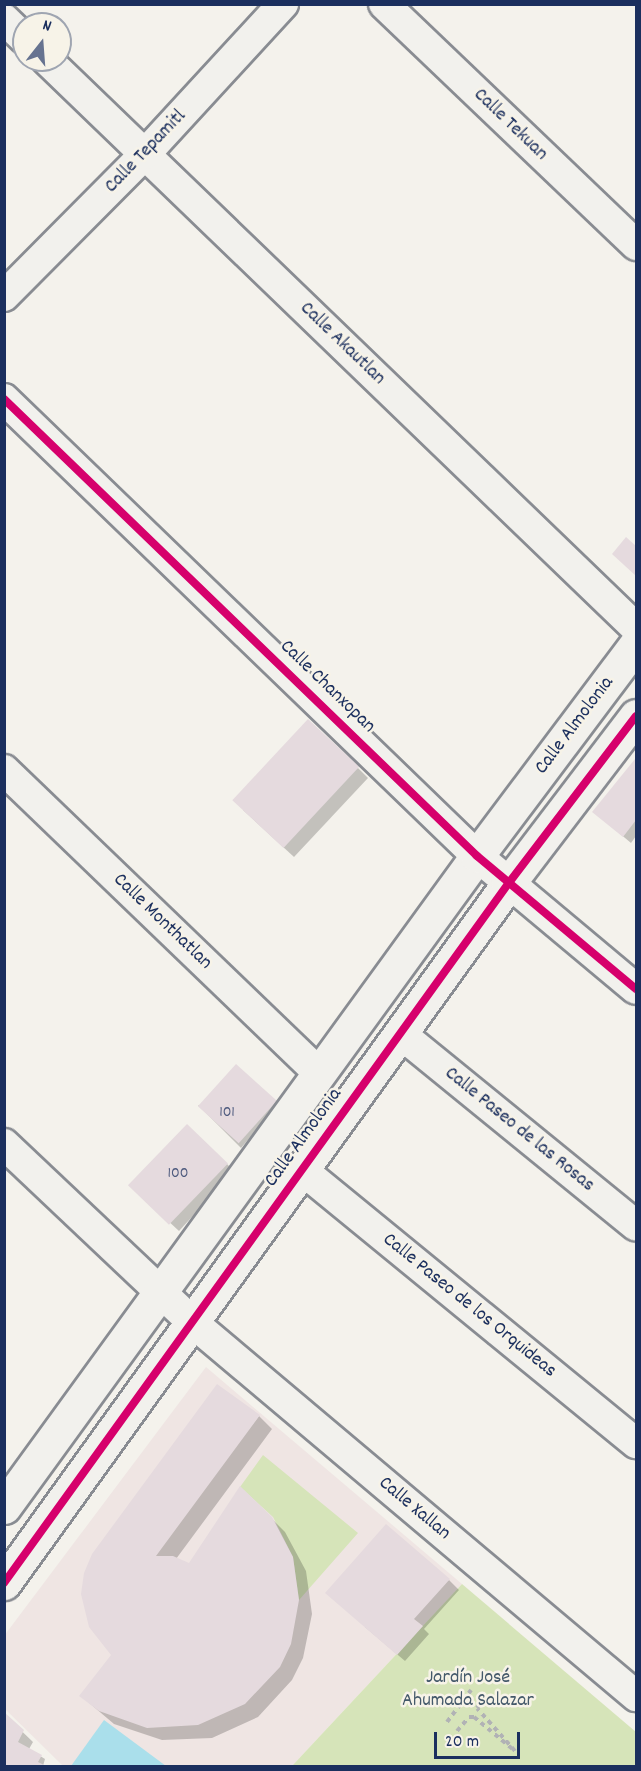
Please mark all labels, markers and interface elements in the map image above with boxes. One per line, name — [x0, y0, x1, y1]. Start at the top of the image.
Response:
north arrow — [12, 12, 72, 72]
text: N — [40, 14, 54, 38]
street label: Calle Tekuan — [468, 84, 552, 166]
street label: Calle Tepamitl — [100, 105, 192, 199]
street label: Calle Akautlan — [294, 297, 390, 391]
street label: Calle Chanxopan — [274, 635, 380, 739]
street label: Calle Almolonia — [530, 672, 620, 780]
street label: Calle Monthatlan — [107, 869, 217, 975]
street label: Calle Paseo de las Rosas — [439, 1062, 599, 1198]
street label: Calle Almolonia — [260, 1084, 348, 1192]
house number: 101 — [219, 1103, 235, 1123]
house number: 100 — [168, 1164, 188, 1184]
street label: Calle Paseo de los Orquideas — [377, 1228, 561, 1384]
street label: Calle Xallan — [373, 1472, 455, 1546]
park label: Jardín José Ahumada Salazar — [402, 1666, 534, 1713]
scale bar — [437, 1720, 522, 1758]
text: 20 m — [445, 1730, 479, 1755]

